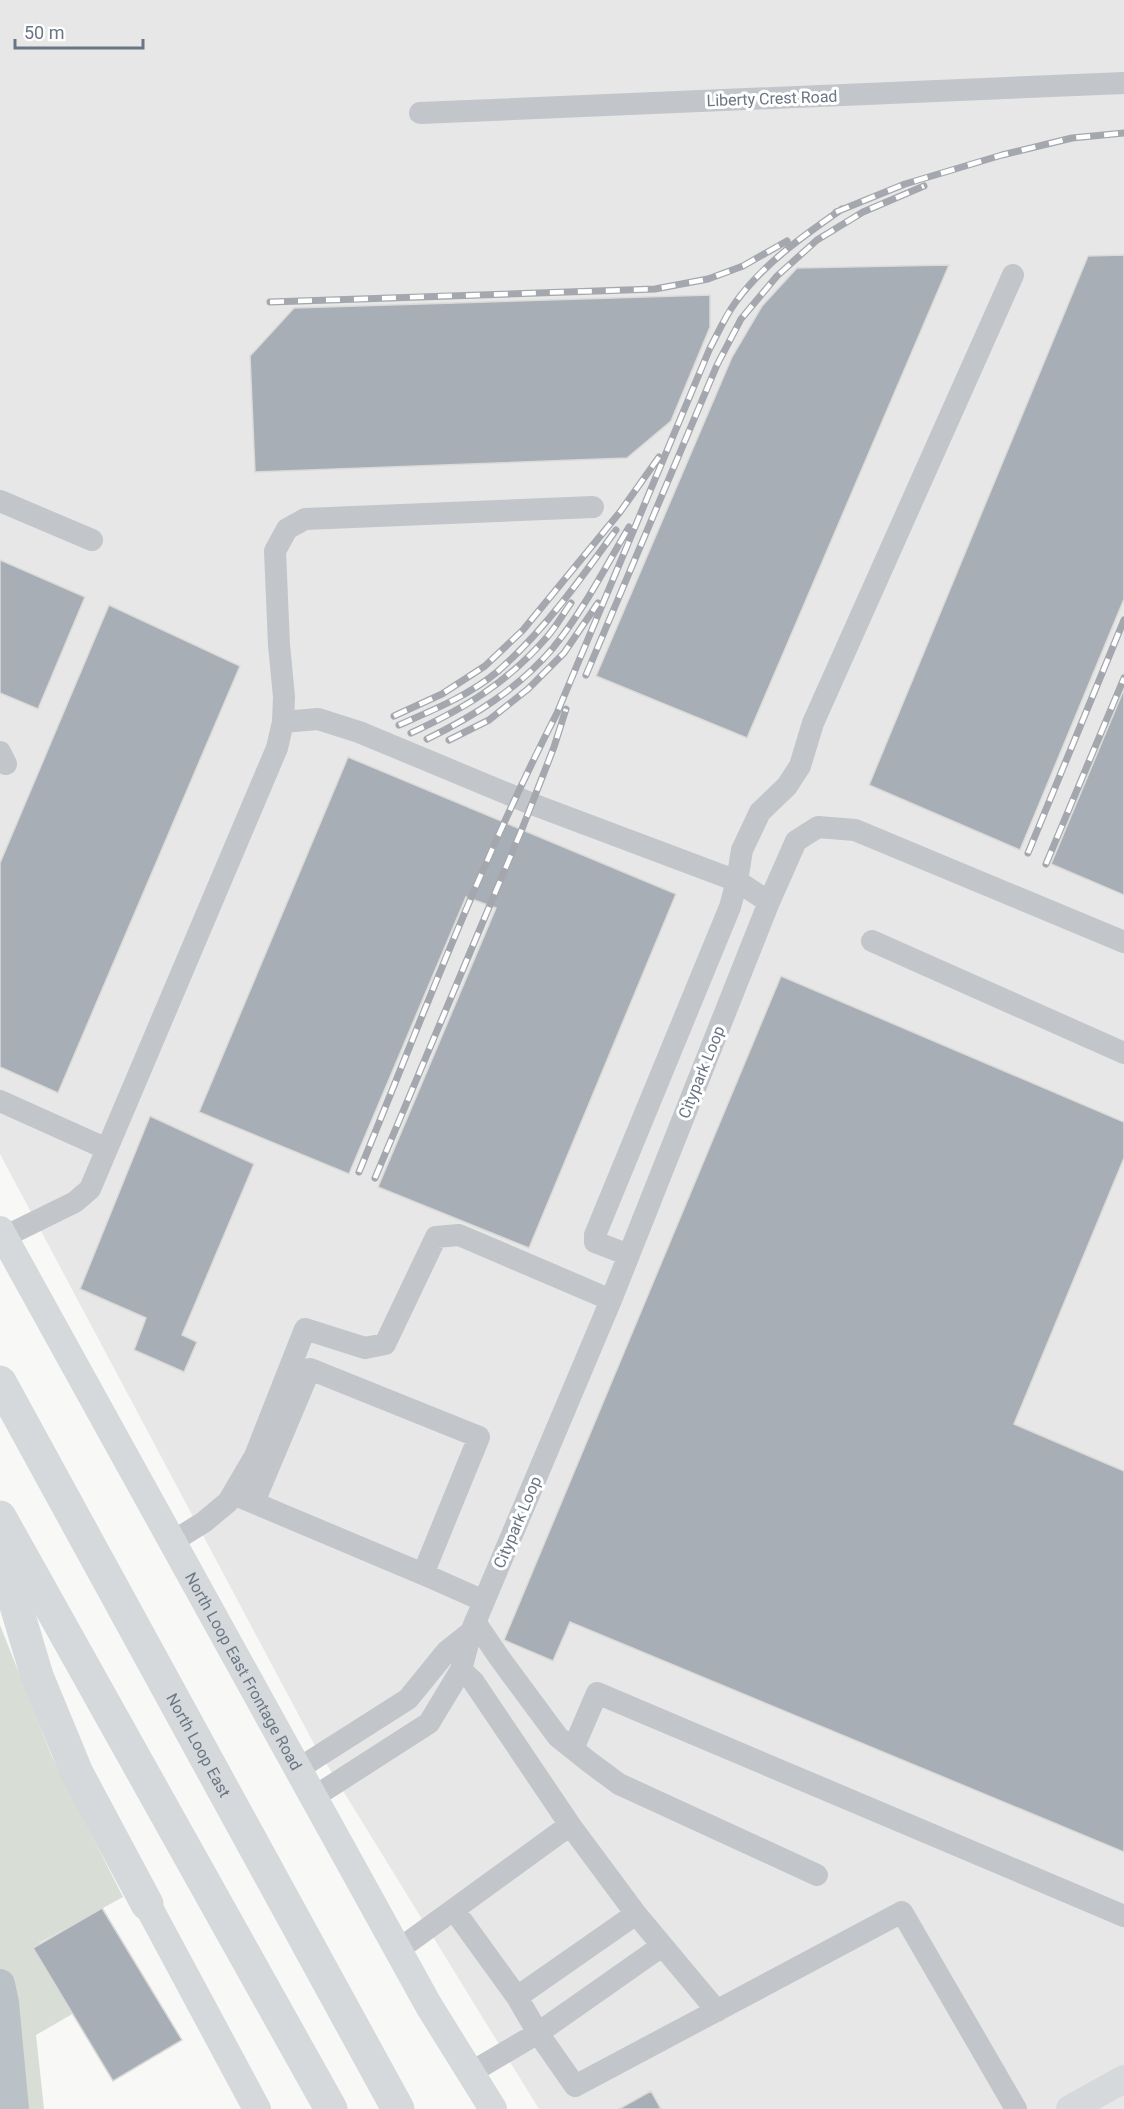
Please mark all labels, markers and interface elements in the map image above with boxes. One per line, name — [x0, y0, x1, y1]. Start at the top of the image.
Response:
scale bar — [15, 12, 142, 50]
text: 50 m — [24, 22, 64, 43]
street label: Liberty Crest Road — [706, 87, 838, 110]
street label: Citypark Loop — [674, 1023, 729, 1121]
street label: Citypark Loop — [490, 1473, 545, 1571]
street label: North Loop East Frontage Road — [181, 1569, 307, 1773]
street label: North Loop East — [163, 1691, 235, 1801]

